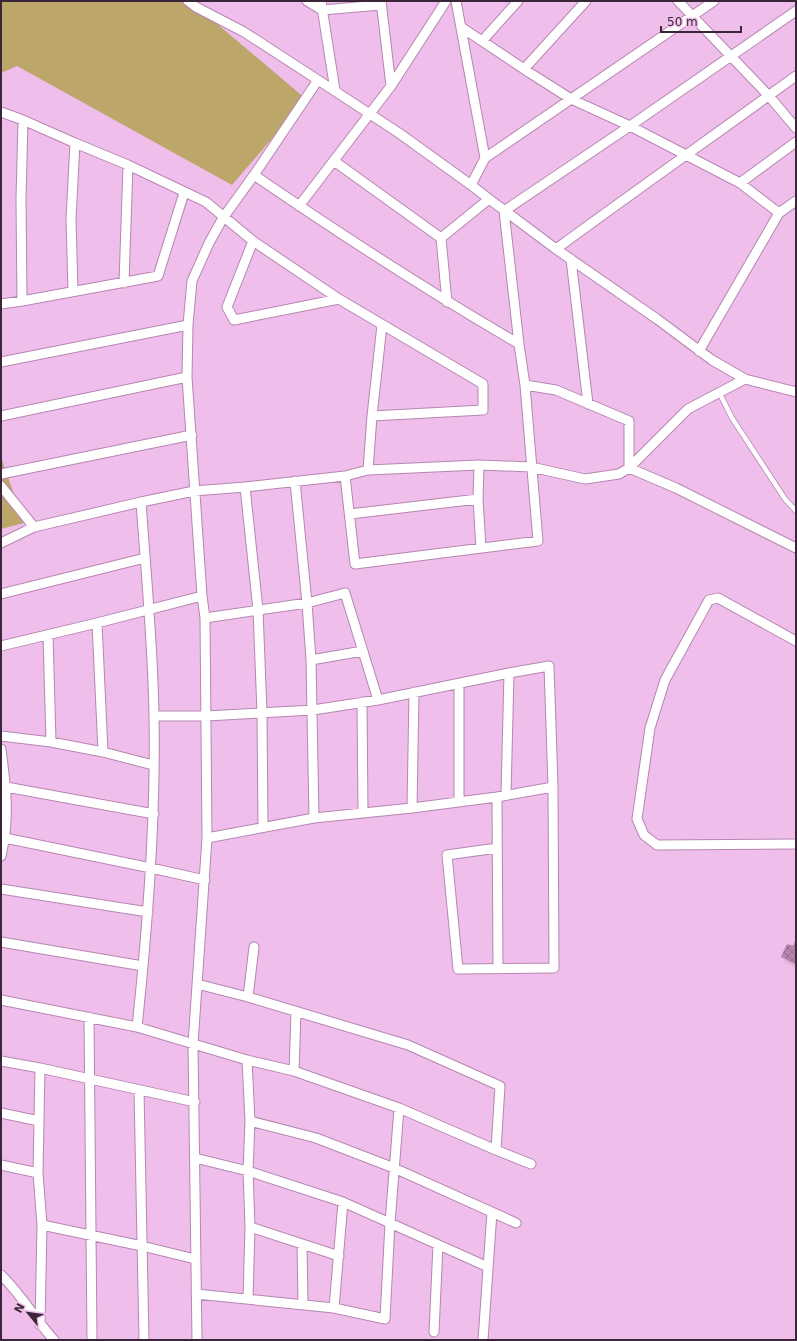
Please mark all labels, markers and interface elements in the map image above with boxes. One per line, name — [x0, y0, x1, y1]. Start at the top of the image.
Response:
scale bar — [661, 8, 741, 34]
text: 50 m — [667, 15, 698, 29]
north arrow — [8, 1293, 48, 1333]
text: N — [12, 1301, 28, 1316]

